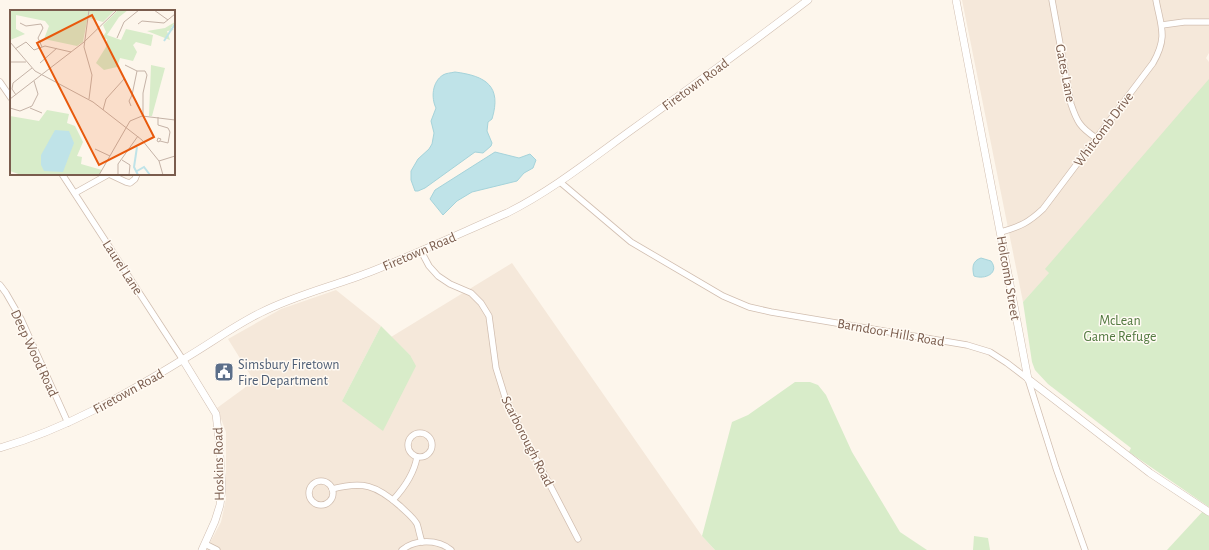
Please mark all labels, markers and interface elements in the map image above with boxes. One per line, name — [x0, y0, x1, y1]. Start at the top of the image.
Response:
inset map — [10, 10, 175, 175]
street label: Gates Lane — [1053, 43, 1077, 103]
street label: Firetown Road — [660, 56, 731, 113]
street label: Whitcomb Drive — [1071, 90, 1136, 169]
street label: Firetown Road — [381, 230, 458, 274]
street label: Holcomb Street — [994, 235, 1022, 322]
street label: Laurel Lane — [99, 238, 145, 297]
street label: Deep Wood Road — [8, 308, 60, 399]
park label: McLean Game Refuge — [1084, 314, 1156, 344]
street label: Barndoor Hills Road — [836, 317, 945, 349]
place label: Simsbury Firetown Fire Department — [238, 358, 340, 388]
public building icon: Simsbury Firetown Fire Department — [213, 361, 235, 383]
street label: Firetown Road — [91, 367, 166, 417]
street label: Scarborough Road — [498, 394, 556, 489]
street label: Hoskins Road — [211, 427, 227, 501]

